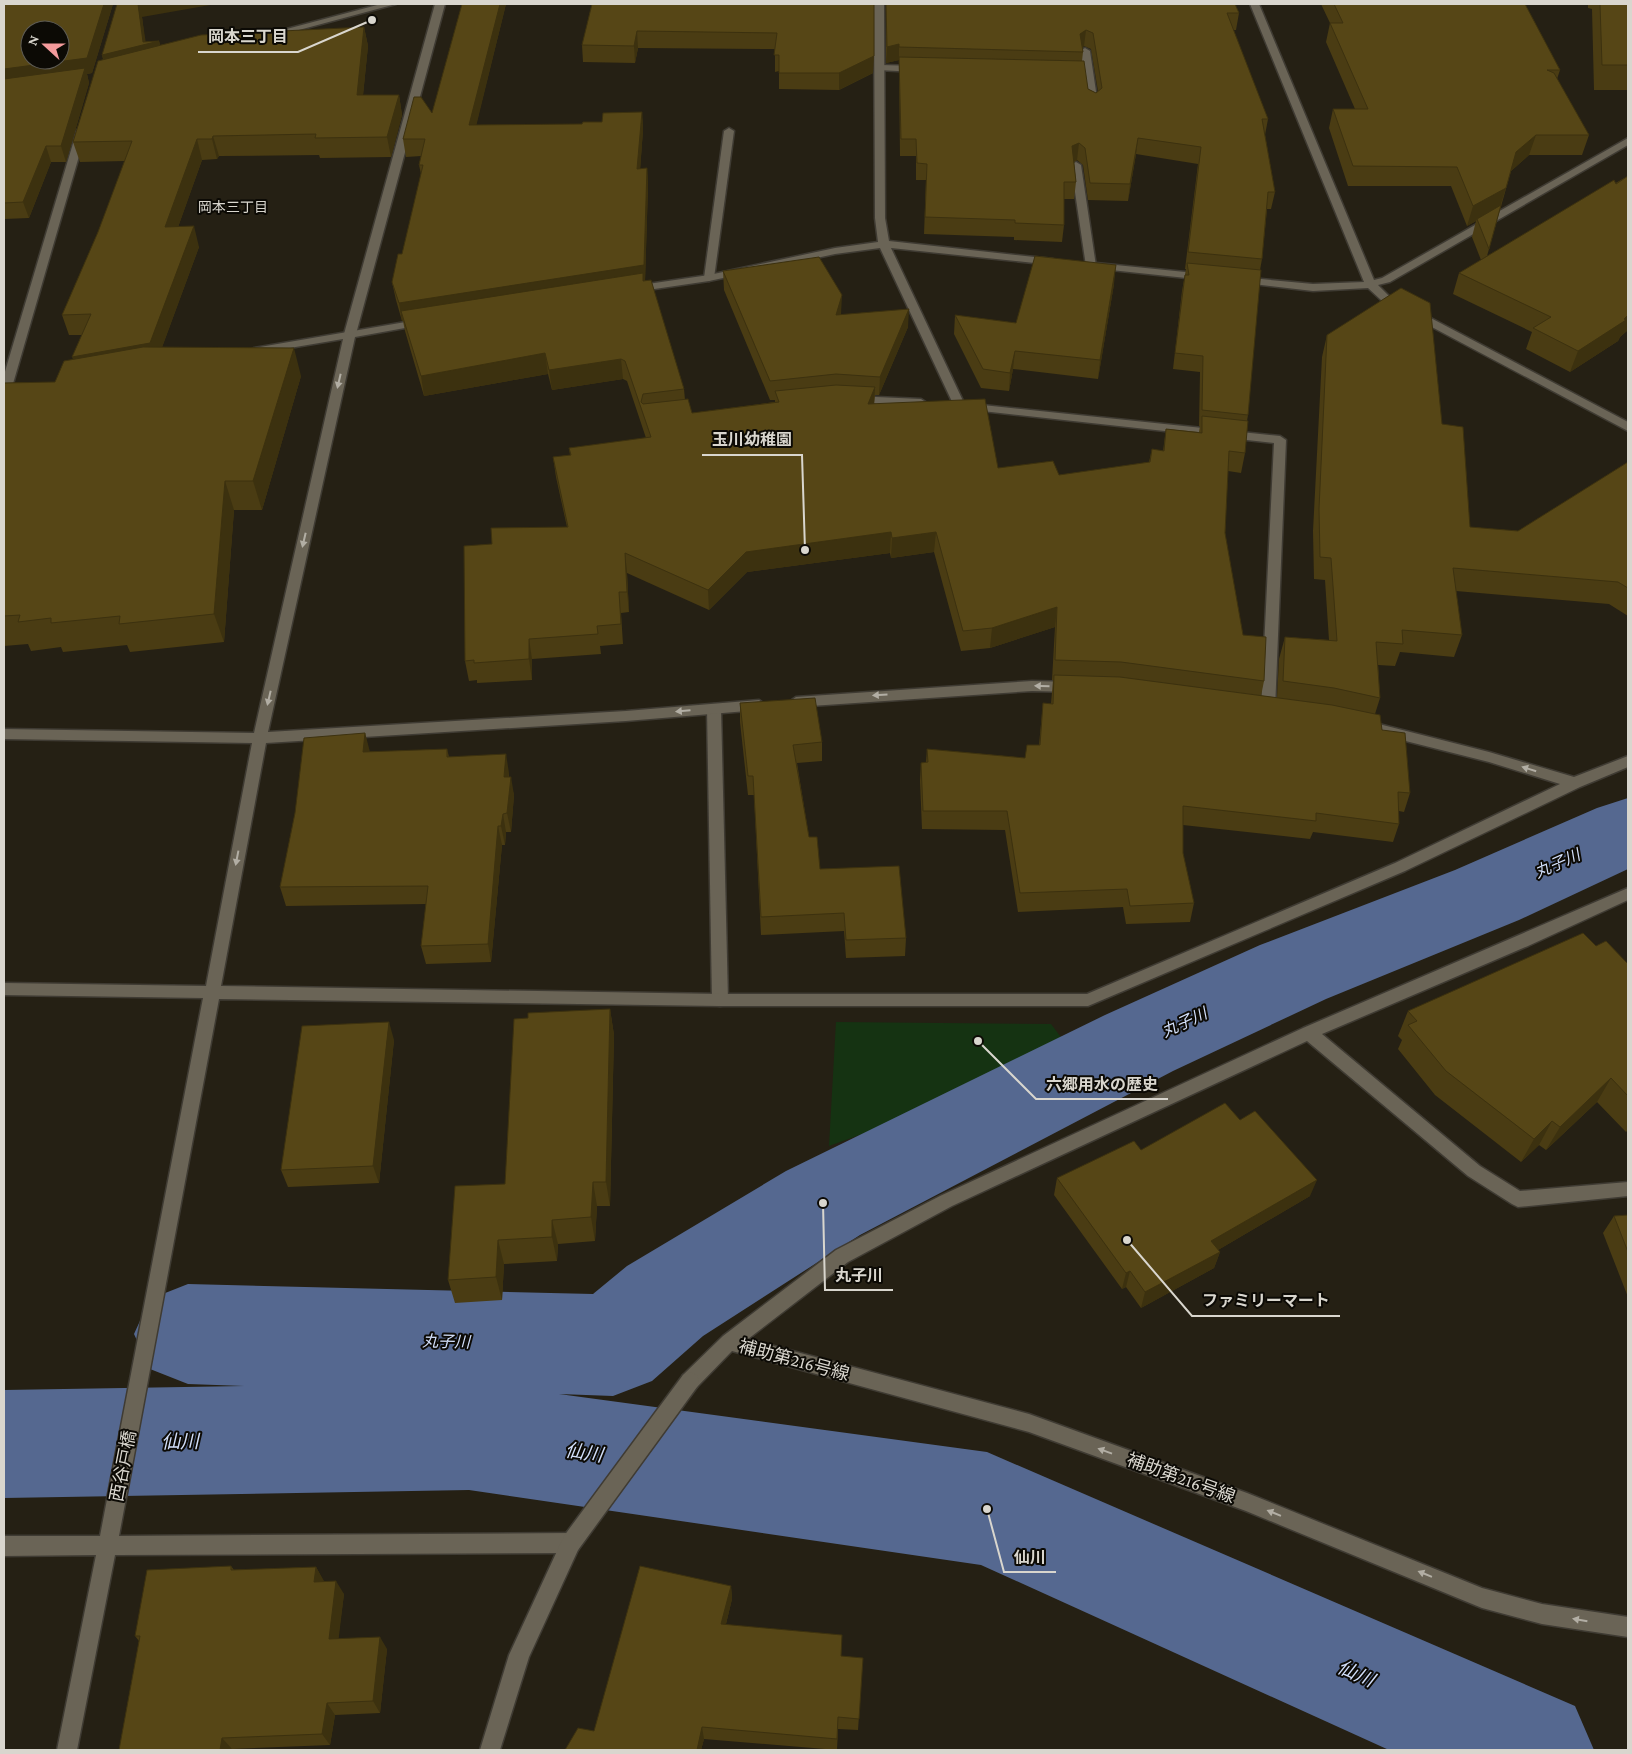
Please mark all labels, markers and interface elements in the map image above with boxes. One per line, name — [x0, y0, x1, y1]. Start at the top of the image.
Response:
north arrow — [20, 20, 70, 70]
callout: 岡本三丁目 — [198, 21, 298, 52]
text: 岡本三丁目 — [208, 28, 288, 45]
text: N — [24, 33, 42, 48]
district label: 岡本三丁目 — [198, 199, 268, 215]
one-way arrow — [335, 374, 343, 390]
callout: 玉川幼稚園 — [702, 424, 802, 455]
text: 玉川幼稚園 — [712, 431, 792, 448]
one-way arrow — [300, 532, 308, 547]
one-way arrow — [1034, 682, 1050, 690]
one-way arrow — [265, 691, 273, 706]
one-way arrow — [872, 692, 888, 700]
one-way arrow — [675, 707, 691, 715]
one-way arrow — [1521, 764, 1536, 772]
water label: 丸子川 — [1532, 845, 1584, 881]
one-way arrow — [233, 850, 241, 866]
water label: 丸子川 — [1159, 1004, 1211, 1040]
callout: 六郷用水の歴史 — [1036, 1068, 1168, 1099]
text: 六郷用水の歴史 — [1046, 1076, 1158, 1093]
callout: 丸子川 — [825, 1259, 893, 1290]
text: 丸子川 — [835, 1267, 883, 1284]
callout: ファミリーマート — [1192, 1285, 1340, 1316]
text: ファミリーマート — [1202, 1292, 1330, 1309]
water label: 丸子川 — [422, 1333, 472, 1350]
street label: 補助第216号線 — [736, 1336, 852, 1384]
street label: 西谷戸橋 — [106, 1429, 140, 1503]
water label: 仙川 — [161, 1431, 201, 1452]
water label: 仙川 — [564, 1439, 606, 1466]
one-way arrow — [1098, 1447, 1113, 1454]
street label: 補助第216号線 — [1124, 1449, 1238, 1507]
one-way arrow — [1267, 1509, 1281, 1517]
callout: 仙川 — [1004, 1541, 1056, 1572]
text: 仙川 — [1013, 1549, 1046, 1566]
one-way arrow — [1418, 1570, 1432, 1578]
one-way arrow — [1572, 1616, 1588, 1624]
water label: 仙川 — [1334, 1656, 1379, 1692]

